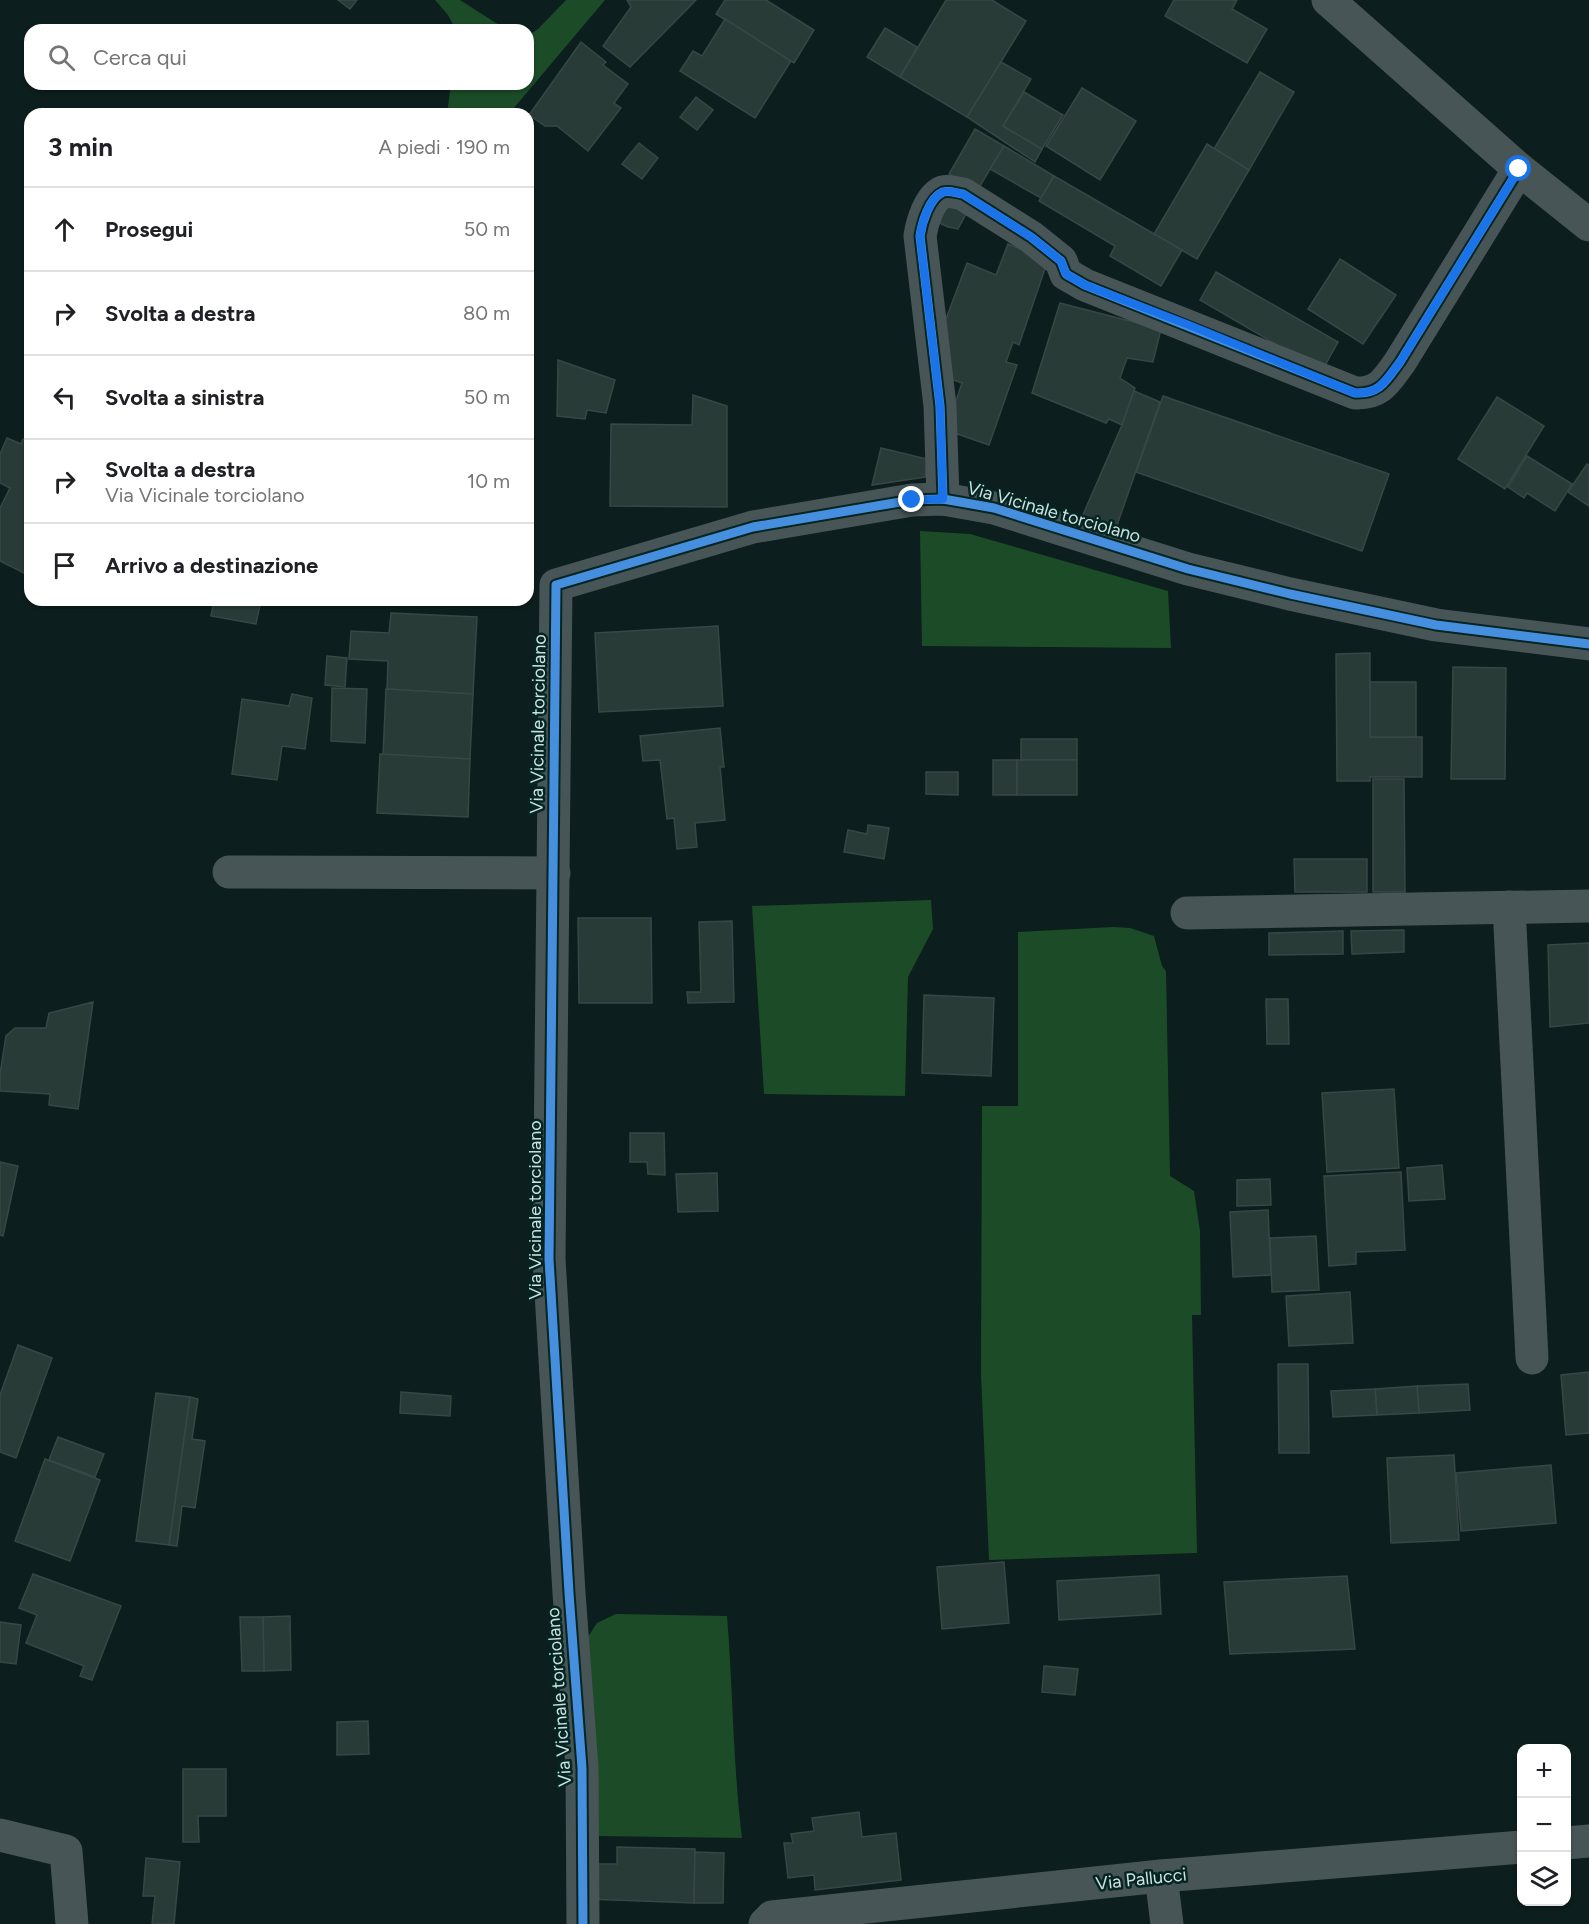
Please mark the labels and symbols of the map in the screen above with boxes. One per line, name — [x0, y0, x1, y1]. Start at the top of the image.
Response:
route start — [1505, 155, 1531, 181]
street label: Via Vicinale torciolano — [965, 477, 1143, 547]
route end — [898, 486, 924, 512]
street label: Via Vicinale torciolano — [525, 634, 551, 814]
street label: Via Vicinale torciolano — [524, 1120, 546, 1300]
street label: Via Vicinale torciolano — [542, 1607, 576, 1787]
street label: Via Pallucci — [1094, 1863, 1188, 1895]

